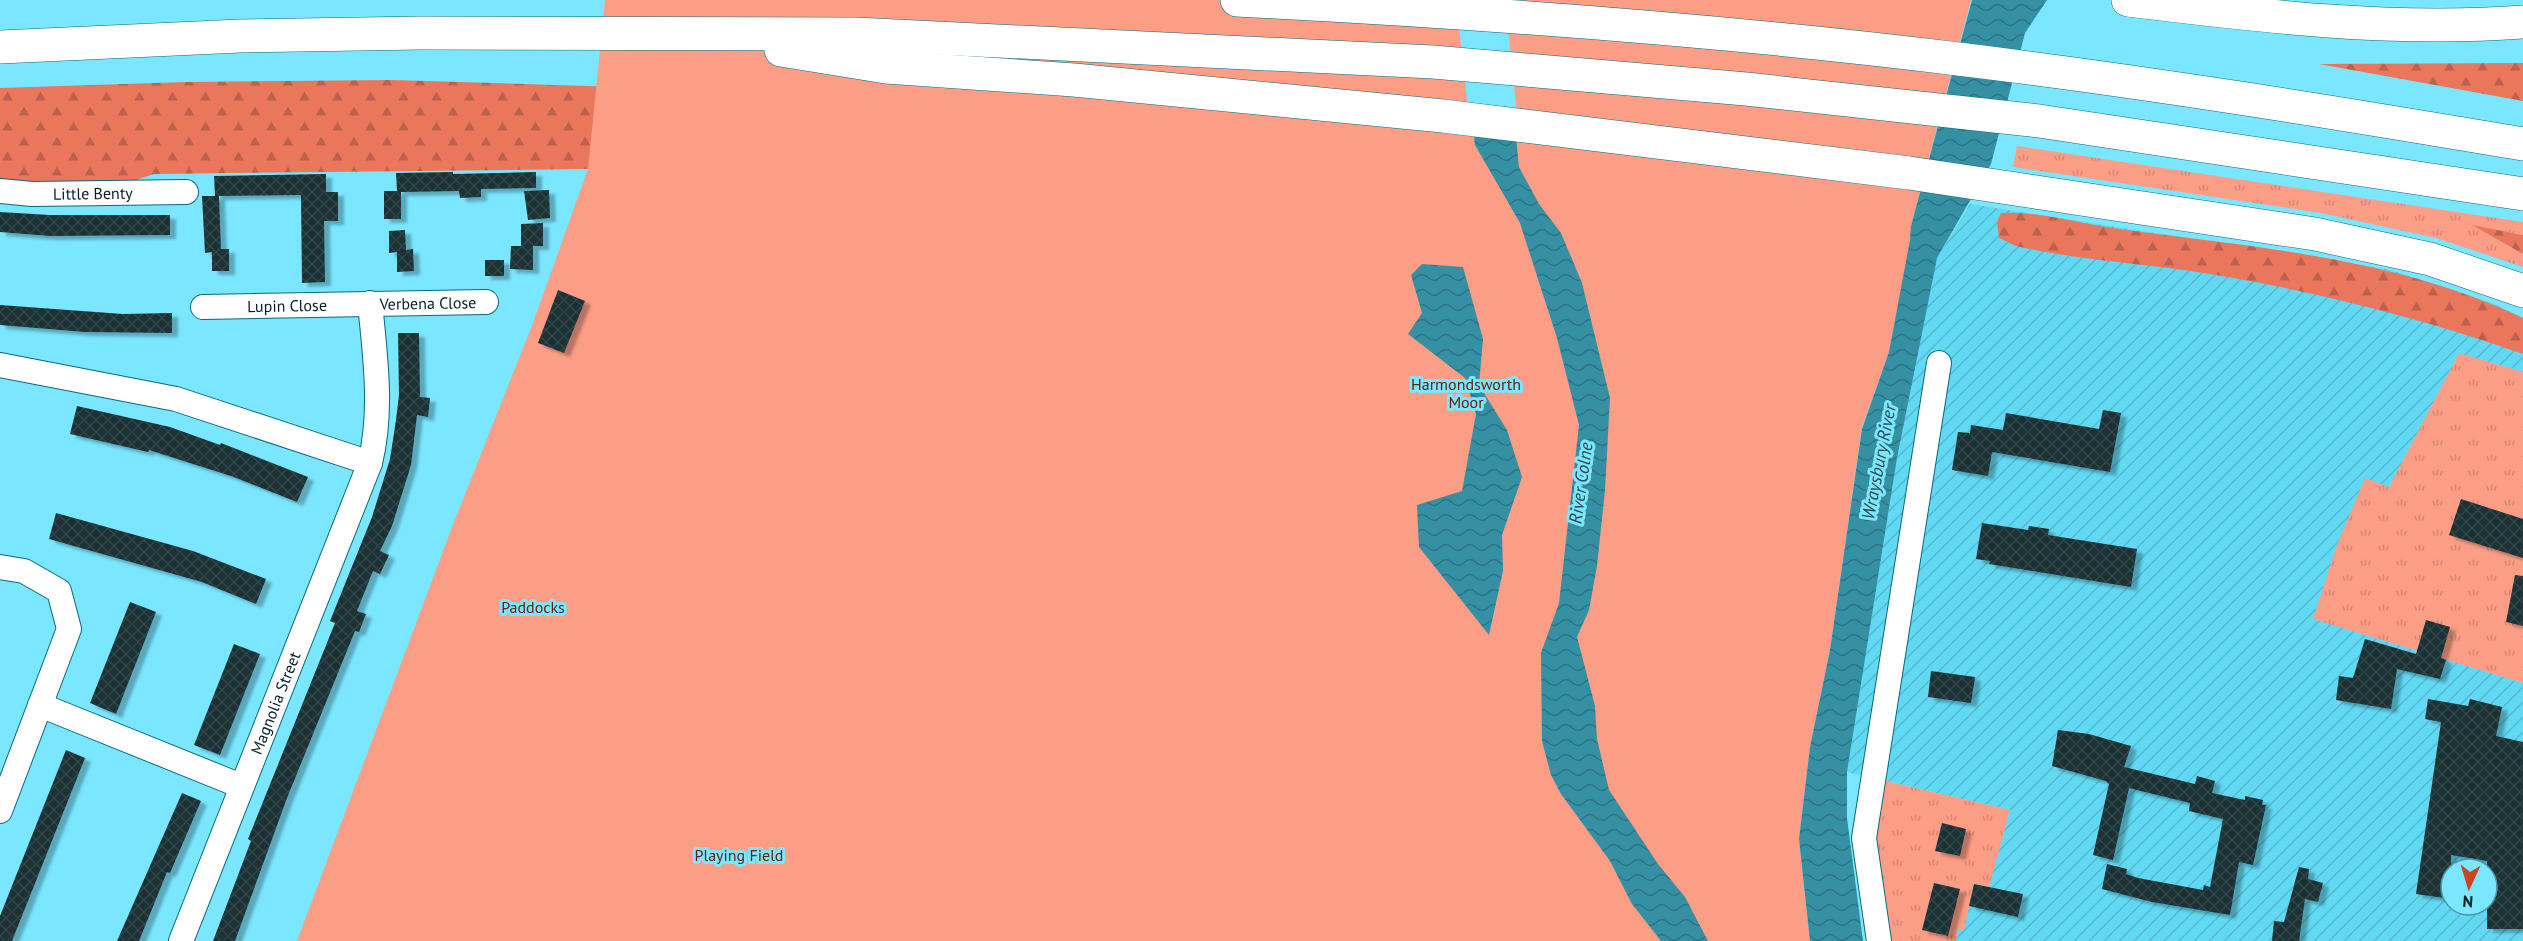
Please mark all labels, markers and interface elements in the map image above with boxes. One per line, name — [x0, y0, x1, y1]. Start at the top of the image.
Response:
street label: Little Benty — [53, 183, 133, 204]
street label: Verbena Close — [378, 292, 477, 314]
street label: Lupin Close — [247, 295, 327, 316]
park label: Harmondsworth Moor — [1411, 374, 1521, 412]
water label: Wraysbury River — [1856, 401, 1901, 521]
water label: River Colne — [1563, 440, 1598, 525]
park label: Paddocks — [501, 597, 565, 617]
street label: Magnolia Street — [246, 648, 305, 757]
park label: Playing Field — [695, 845, 783, 865]
north arrow — [2439, 857, 2499, 917]
text: N — [2462, 892, 2474, 912]

